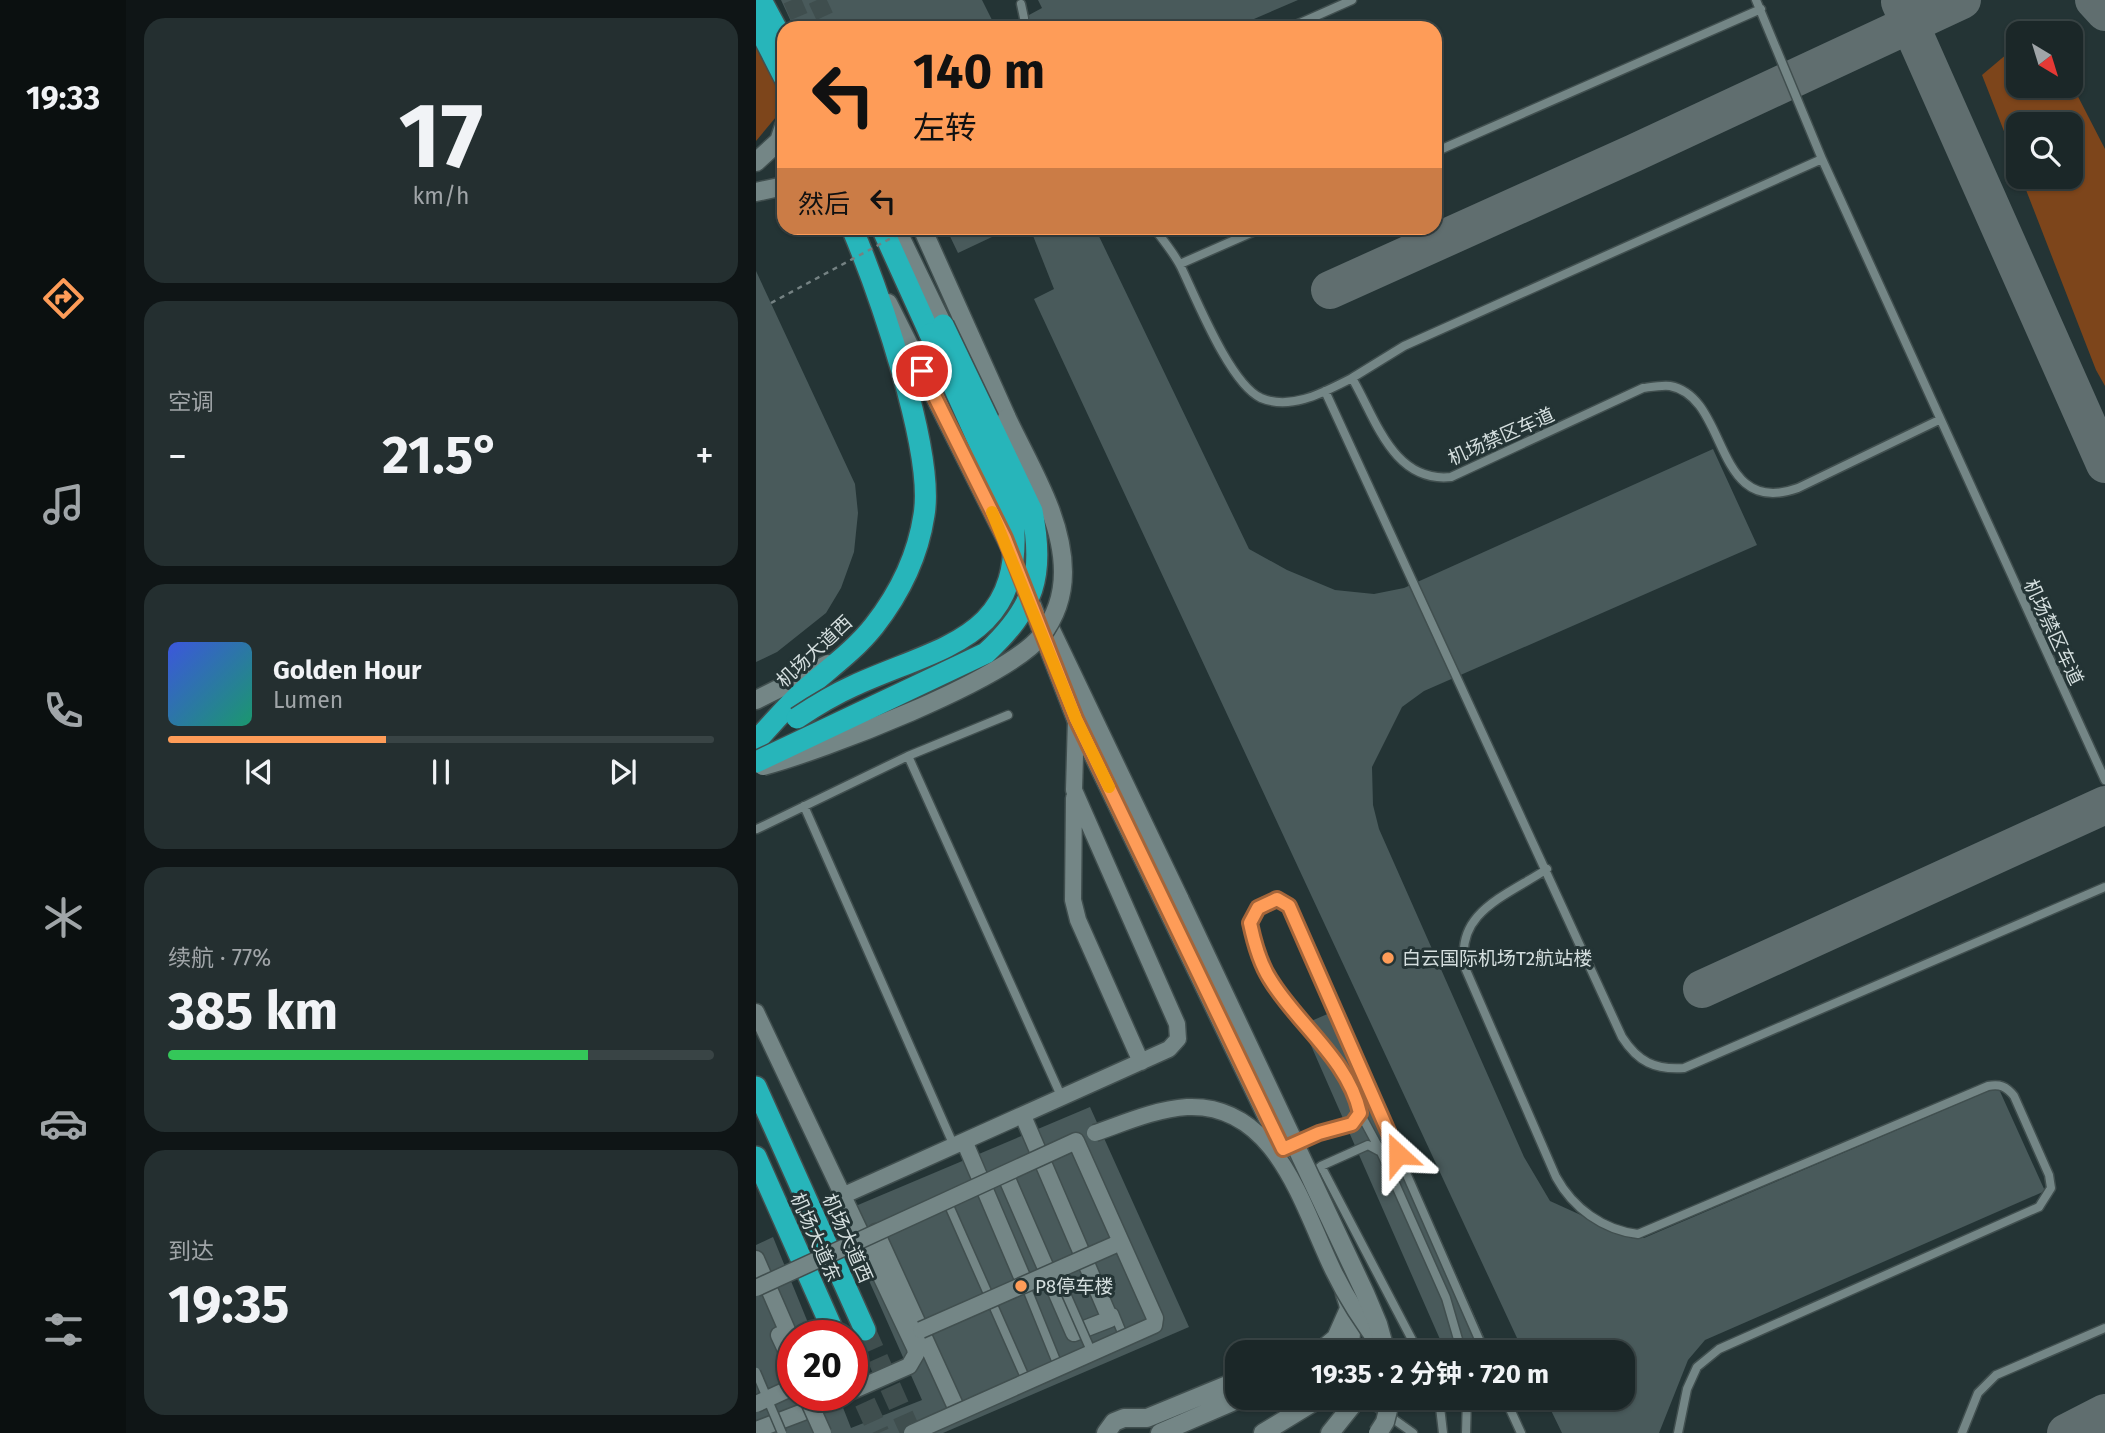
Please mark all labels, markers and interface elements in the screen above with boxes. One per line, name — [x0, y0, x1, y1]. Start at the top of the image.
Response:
north arrow — [2006, 21, 2082, 98]
map controls — [2006, 21, 2083, 189]
text: 140 m — [913, 42, 1045, 101]
icon: left — [798, 49, 889, 140]
text: 19:33 — [26, 79, 100, 117]
text: 17 — [399, 82, 483, 191]
text: 左转 — [913, 109, 977, 147]
button: search — [2006, 112, 2083, 189]
text: km/h — [413, 182, 469, 210]
icon: left — [864, 182, 902, 220]
text: 然后 — [798, 189, 850, 220]
icon: directions — [39, 274, 88, 323]
pin — [892, 341, 952, 401]
icon: arrive — [903, 352, 941, 390]
text: 空调 — [168, 388, 214, 416]
street label: 机场禁区车道 — [1444, 403, 1558, 470]
text: 21.5° — [382, 424, 500, 487]
text: − — [168, 433, 187, 479]
text: + — [695, 433, 714, 479]
icon: music — [39, 480, 88, 529]
street label: 机场禁区车道 — [2019, 576, 2088, 689]
street label: 机场大道西 — [772, 611, 857, 692]
text: Golden Hour — [273, 655, 421, 686]
icon: phone — [39, 686, 88, 735]
text: Lumen — [273, 686, 343, 714]
icon: previous — [240, 753, 278, 791]
icon: pause — [422, 753, 460, 791]
icon: next — [604, 753, 642, 791]
icon: climate — [39, 893, 88, 942]
text: 续航 · 77% — [168, 944, 271, 972]
place label: 白云国际机场T2航站楼 — [1402, 947, 1592, 970]
marker: 白云国际机场T2航站楼 — [1380, 950, 1396, 966]
text: 385 km — [168, 980, 338, 1043]
icon: car — [39, 1099, 88, 1148]
position arrow — [1361, 1117, 1435, 1191]
street label: 机场大道东 — [786, 1189, 845, 1285]
street label: 机场大道西 — [818, 1190, 877, 1286]
text: 到达 — [168, 1237, 214, 1265]
text: 19:35 — [168, 1273, 289, 1336]
place label: P8停车楼 — [1035, 1275, 1113, 1298]
marker: P8停车楼 — [1013, 1278, 1029, 1294]
icon: filters — [39, 1305, 88, 1354]
speed limit sign: 20 — [777, 1320, 868, 1411]
text: 19:35 · 2 分钟 · 720 m — [1311, 1359, 1549, 1390]

